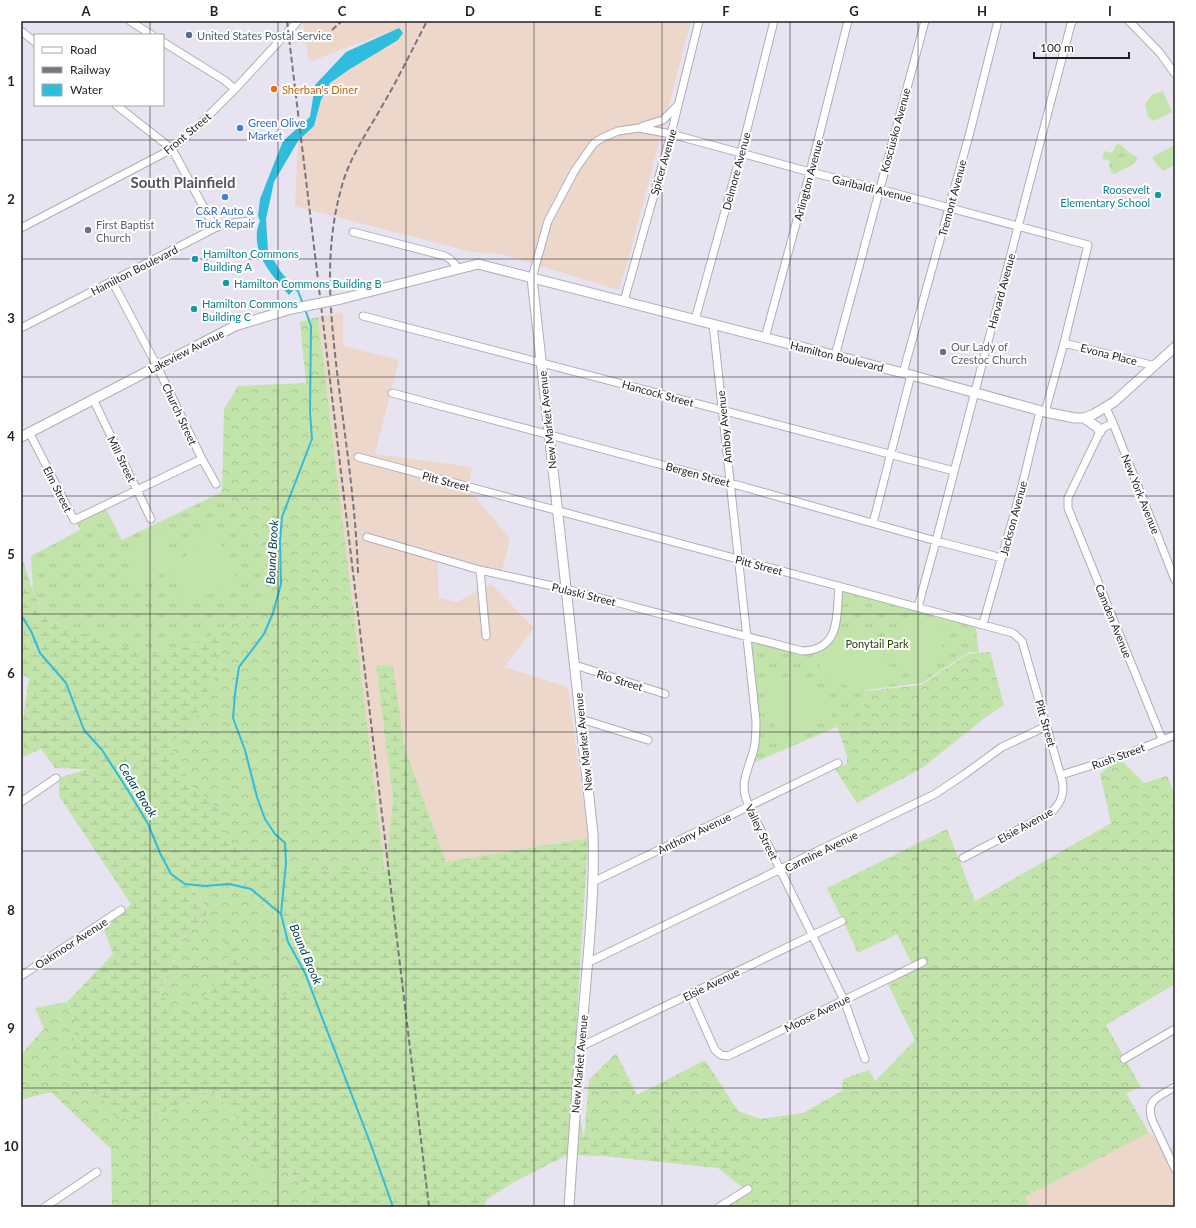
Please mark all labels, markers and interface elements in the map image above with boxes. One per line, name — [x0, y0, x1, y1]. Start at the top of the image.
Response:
text: A — [80, 3, 91, 19]
text: B — [210, 3, 219, 19]
text: C — [338, 3, 347, 19]
text: D — [465, 3, 475, 19]
text: E — [594, 3, 602, 19]
text: F — [722, 3, 730, 19]
text: G — [849, 3, 859, 19]
text: H — [977, 3, 987, 19]
text: I — [1108, 3, 1112, 19]
place label: United States Postal Service — [197, 29, 332, 42]
marker: United States Postal Service — [184, 30, 194, 40]
legend — [34, 34, 164, 106]
scale bar — [1034, 34, 1129, 60]
text: 100 m — [1040, 40, 1074, 55]
text: Road — [70, 42, 97, 57]
text: Railway — [70, 62, 111, 77]
text: 1 — [7, 73, 15, 89]
text: Water — [70, 82, 103, 97]
place label: Sherban's Diner — [282, 83, 358, 96]
marker: Sherban's Diner — [269, 84, 279, 94]
street label: Kosciusko Avenue — [877, 86, 913, 174]
street label: Front Street — [161, 109, 213, 156]
place label: Green Olive Market — [248, 116, 306, 142]
marker: Green Olive Market — [235, 123, 245, 133]
street label: Spicer Avenue — [647, 127, 679, 197]
street label: Delmore Avenue — [719, 130, 753, 212]
street label: Arlington Avenue — [791, 138, 825, 222]
street label: Tremont Avenue — [935, 158, 969, 238]
street label: Garibaldi Avenue — [831, 172, 914, 204]
district label: South Plainfield — [131, 173, 235, 191]
place label: Roosevelt Elementary School — [1060, 183, 1150, 209]
marker: Roosevelt Elementary School — [1153, 190, 1163, 200]
text: 2 — [7, 191, 15, 207]
marker: C&R Auto & Truck Repair — [220, 192, 230, 202]
place label: C&R Auto & Truck Repair — [195, 204, 255, 230]
place label: First Baptist Church — [96, 218, 154, 244]
marker: First Baptist Church — [83, 225, 93, 235]
street label: Hamilton Boulevard — [88, 242, 180, 298]
place label: Hamilton Commons Building A — [203, 247, 299, 273]
street label: Harvard Avenue — [985, 252, 1017, 330]
marker: Hamilton Commons Building A — [190, 254, 200, 264]
place label: Hamilton Commons Building B — [234, 277, 382, 290]
marker: Hamilton Commons Building B — [221, 278, 231, 288]
place label: Hamilton Commons Building C — [202, 297, 298, 323]
marker: Hamilton Commons Building C — [189, 304, 199, 314]
text: 3 — [7, 310, 15, 326]
street label: Lakeview Avenue — [146, 326, 226, 376]
street label: Hamilton Boulevard — [789, 338, 885, 374]
place label: Our Lady of Czestoc Church — [951, 340, 1027, 366]
street label: Evona Place — [1079, 341, 1139, 367]
marker: Our Lady of Czestoc Church — [938, 347, 948, 357]
street label: New Market Avenue — [535, 370, 559, 470]
street label: Hancock Street — [621, 377, 695, 409]
street label: Church Street — [160, 381, 200, 447]
street label: Amboy Avenue — [714, 390, 734, 464]
text: 4 — [7, 428, 15, 444]
street label: Mill Street — [105, 434, 139, 484]
street label: New York Avenue — [1119, 452, 1163, 536]
street label: Bergen Street — [664, 459, 732, 489]
street label: Elm Street — [41, 464, 75, 514]
street label: Pitt Street — [421, 468, 471, 494]
street label: Jackson Avenue — [997, 479, 1029, 557]
water label: Bound Brook — [263, 519, 281, 585]
text: 5 — [7, 546, 15, 562]
street label: Pitt Street — [734, 552, 784, 578]
street label: Pulaski Street — [551, 580, 617, 608]
street label: Camden Avenue — [1093, 582, 1135, 660]
park label: Ponytail Park — [845, 637, 909, 650]
text: 6 — [7, 665, 15, 681]
street label: Rio Street — [595, 667, 645, 693]
street label: New Market Avenue — [571, 692, 595, 792]
street label: Pitt Street — [1033, 698, 1059, 748]
street label: Rush Street — [1090, 740, 1146, 772]
water label: Cedar Brook — [115, 760, 161, 820]
text: 7 — [7, 783, 15, 799]
street label: Valley Street — [743, 802, 781, 862]
street label: Elsie Avenue — [995, 804, 1055, 845]
street label: Anthony Avenue — [655, 810, 733, 856]
street label: Carmine Avenue — [783, 828, 860, 874]
text: 8 — [7, 902, 15, 918]
street label: Oakmoor Avenue — [32, 915, 110, 971]
water label: Bound Brook — [287, 921, 326, 987]
street label: Elsie Avenue — [681, 965, 741, 1003]
street label: Moose Avenue — [782, 991, 852, 1035]
street label: New Market Avenue — [568, 1014, 590, 1114]
text: 9 — [7, 1020, 15, 1036]
text: 10 — [3, 1138, 19, 1154]

